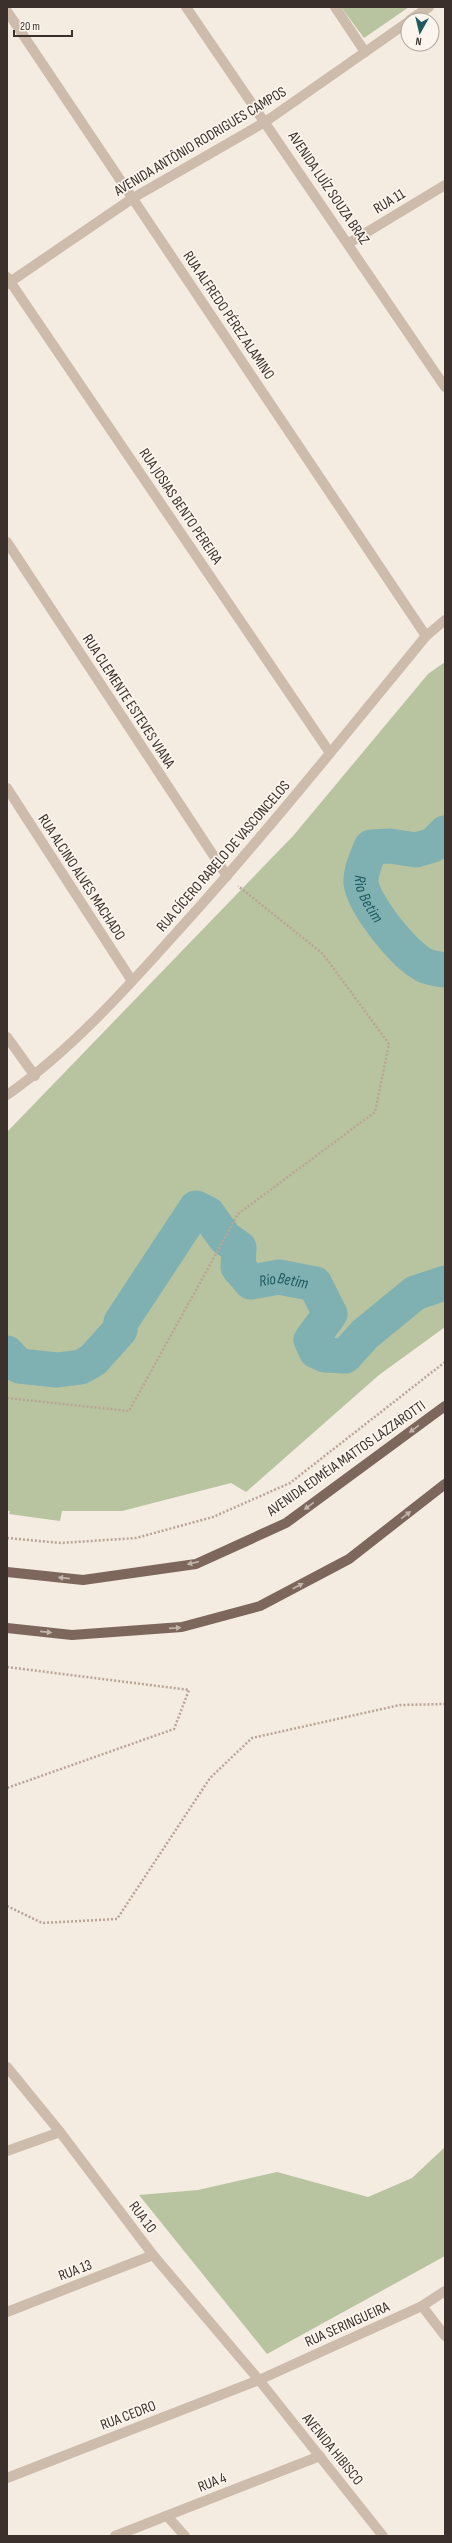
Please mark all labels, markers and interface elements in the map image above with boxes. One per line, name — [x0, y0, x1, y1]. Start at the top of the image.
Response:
scale bar — [14, 12, 72, 38]
north arrow — [400, 12, 440, 52]
text: 20 m — [20, 19, 40, 34]
text: N — [415, 35, 422, 48]
street label: AVENIDA ANTÔNIO RODRIGUES CAMPOS — [110, 82, 290, 201]
street label: AVENIDA LUÍZ SOUZA BRAZ — [283, 127, 374, 249]
street label: RUA 11 — [370, 184, 409, 218]
street label: RUA ALFREDO PÉREZ ALAMINO — [179, 247, 279, 383]
street label: RUA JOSIAS BENTO PEREIRA — [135, 445, 227, 568]
street label: RUA CLEMENTE ESTEVES VIANA — [78, 631, 179, 772]
street label: RUA CÍCERO RABELO DE VASCONCELOS — [152, 777, 294, 936]
street label: RUA ALCINO ALVES MACHADO — [34, 811, 129, 944]
water label: Rio Betim — [350, 875, 387, 927]
water label: Rio Betim — [258, 1269, 310, 1294]
street label: AVENIDA EDMÉIA MATTOS LAZZAROTTI — [262, 1396, 429, 1521]
one-way arrow — [408, 1425, 419, 1433]
one-way arrow — [304, 1502, 314, 1510]
one-way arrow — [400, 1511, 411, 1519]
one-way arrow — [187, 1561, 199, 1567]
one-way arrow — [58, 1575, 70, 1581]
one-way arrow — [292, 1583, 304, 1590]
one-way arrow — [169, 1624, 181, 1631]
one-way arrow — [40, 1629, 52, 1636]
street label: RUA 10 — [125, 2198, 161, 2237]
street label: RUA 13 — [56, 2255, 95, 2286]
street label: RUA SERINGUEIRA — [302, 2297, 393, 2352]
street label: RUA CEDRO — [98, 2396, 159, 2435]
street label: AVENIDA HIBISCO — [297, 2409, 367, 2489]
street label: RUA 4 — [195, 2468, 229, 2497]

